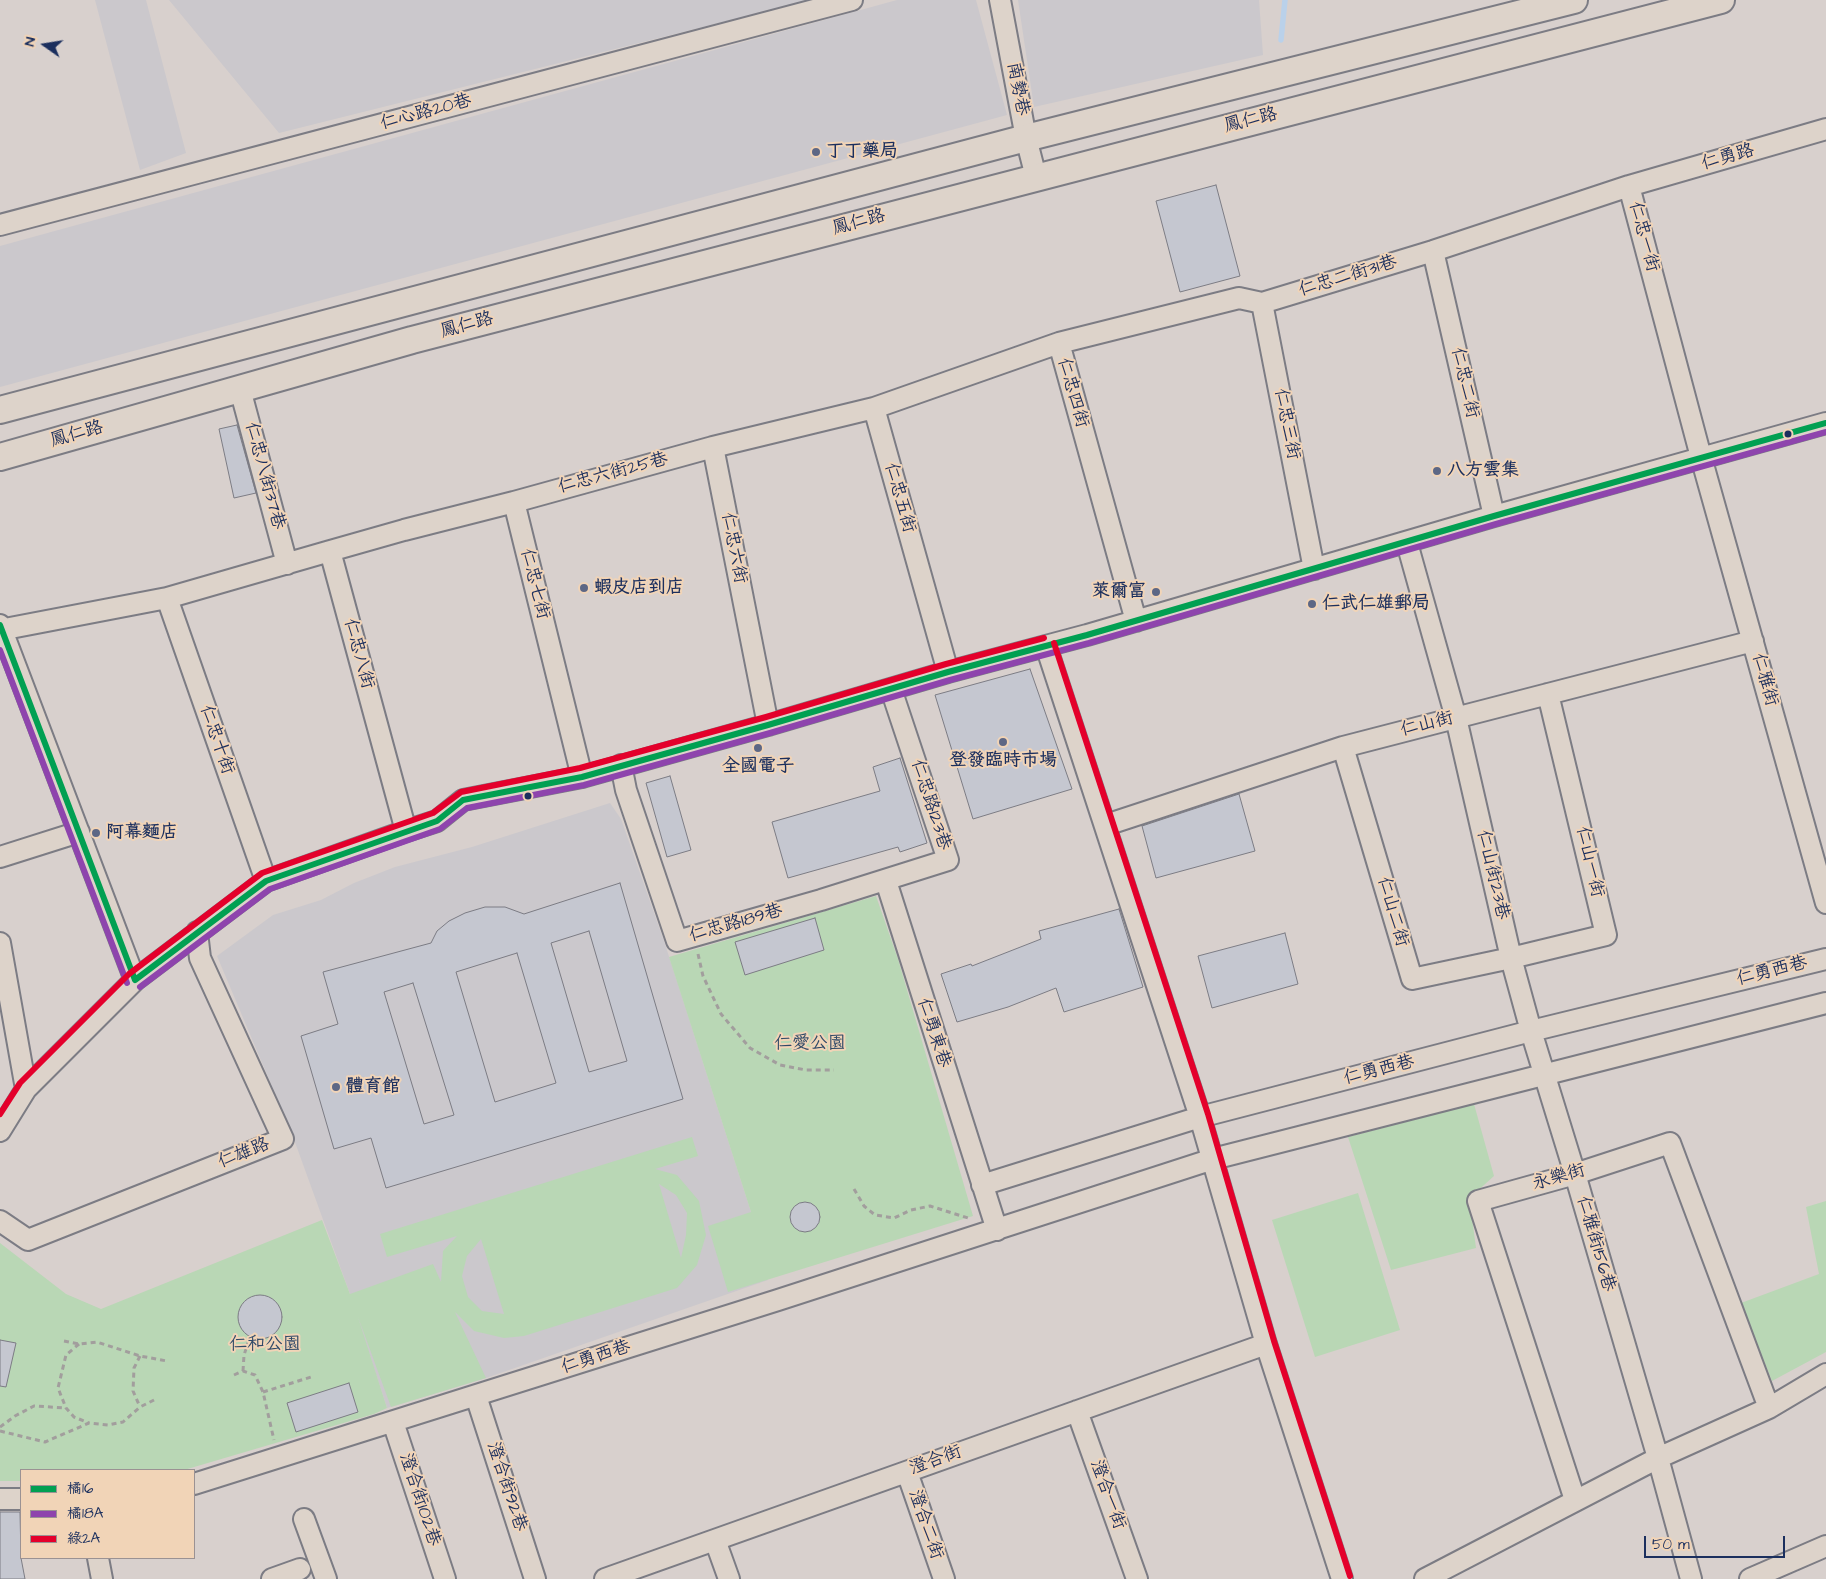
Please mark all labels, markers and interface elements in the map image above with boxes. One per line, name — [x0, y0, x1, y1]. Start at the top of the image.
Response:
north arrow — [20, 20, 70, 70]
text: N — [20, 35, 41, 48]
street label: 南勢巷 — [1001, 60, 1033, 118]
street label: 仁心路20巷 — [378, 90, 474, 136]
street label: 鳳仁路 — [1222, 104, 1280, 138]
street label: 仁勇路 — [1699, 140, 1757, 176]
place label: 丁丁藥局 — [826, 141, 898, 163]
marker: 丁丁藥局 — [810, 146, 822, 158]
street label: 仁忠一街 — [1623, 199, 1663, 275]
street label: 鳳仁路 — [830, 206, 888, 240]
street label: 仁忠二街31巷 — [1296, 252, 1400, 302]
street label: 鳳仁路 — [438, 309, 496, 343]
street label: 仁忠二街 — [1445, 345, 1483, 421]
street label: 仁忠四街 — [1052, 355, 1092, 431]
street label: 仁忠三街 — [1269, 387, 1303, 461]
street label: 鳳仁路 — [48, 417, 106, 453]
street label: 仁忠八街37巷 — [239, 420, 289, 532]
unlabelled marker — [1783, 429, 1793, 439]
street label: 仁忠六街25巷 — [556, 449, 670, 499]
street label: 仁忠五街 — [879, 460, 919, 536]
place label: 八方雲集 — [1447, 460, 1519, 482]
marker: 八方雲集 — [1431, 465, 1443, 477]
street label: 仁忠六街 — [716, 511, 750, 585]
street label: 仁忠七街 — [515, 546, 553, 622]
place label: 蝦皮店到店 — [594, 577, 684, 599]
place label: 萊爾富 — [1092, 581, 1146, 603]
marker: 蝦皮店到店 — [578, 582, 590, 594]
marker: 萊爾富 — [1150, 586, 1162, 598]
place label: 仁武仁雄郵局 — [1322, 593, 1430, 615]
marker: 仁武仁雄郵局 — [1306, 598, 1318, 610]
street label: 仁忠八街 — [338, 616, 378, 692]
street label: 仁雅街 — [1746, 651, 1782, 709]
street label: 仁忠十街 — [194, 702, 238, 778]
street label: 仁山街 — [1398, 708, 1456, 742]
marker: 登發臨時市場 — [997, 736, 1009, 748]
marker: 全國電子 — [752, 742, 764, 754]
place label: 登發臨時市場 — [949, 750, 1057, 772]
place label: 全國電子 — [722, 756, 794, 778]
street label: 仁忠路123巷 — [905, 757, 955, 853]
unlabelled marker — [523, 791, 533, 801]
place label: 阿幕麵店 — [106, 822, 178, 844]
street label: 仁山一街 — [1570, 824, 1608, 900]
marker: 阿幕麵店 — [90, 827, 102, 839]
street label: 仁山街23巷 — [1471, 828, 1513, 922]
street label: 仁山二街 — [1372, 874, 1412, 950]
street label: 仁忠路189巷 — [687, 900, 785, 948]
street label: 仁勇西巷 — [1734, 953, 1810, 991]
street label: 仁勇東巷 — [912, 995, 954, 1071]
park label: 仁愛公園 — [774, 1033, 846, 1055]
street label: 仁勇西巷 — [1341, 1052, 1417, 1090]
place label: 體育館 — [346, 1076, 400, 1098]
marker: 體育館 — [330, 1081, 342, 1093]
street label: 仁雄路 — [215, 1134, 273, 1174]
street label: 永樂街 — [1530, 1160, 1588, 1196]
street label: 仁雅街156巷 — [1571, 1194, 1619, 1294]
park label: 仁和公園 — [229, 1334, 301, 1356]
street label: 仁勇西巷 — [558, 1337, 634, 1379]
street label: 澄合街92巷 — [481, 1440, 531, 1534]
street label: 澄合街 — [907, 1442, 965, 1480]
street label: 澄合街102巷 — [394, 1451, 444, 1549]
street label: 澄合一街 — [1085, 1457, 1129, 1533]
legend — [20, 1469, 195, 1559]
text: 橘16 — [67, 1478, 93, 1499]
street label: 澄合二街 — [903, 1487, 947, 1563]
text: 橘18A — [67, 1503, 103, 1524]
scale bar — [1646, 1526, 1787, 1558]
text: 綠2A — [67, 1528, 100, 1549]
text: 50 m — [1652, 1534, 1690, 1555]

